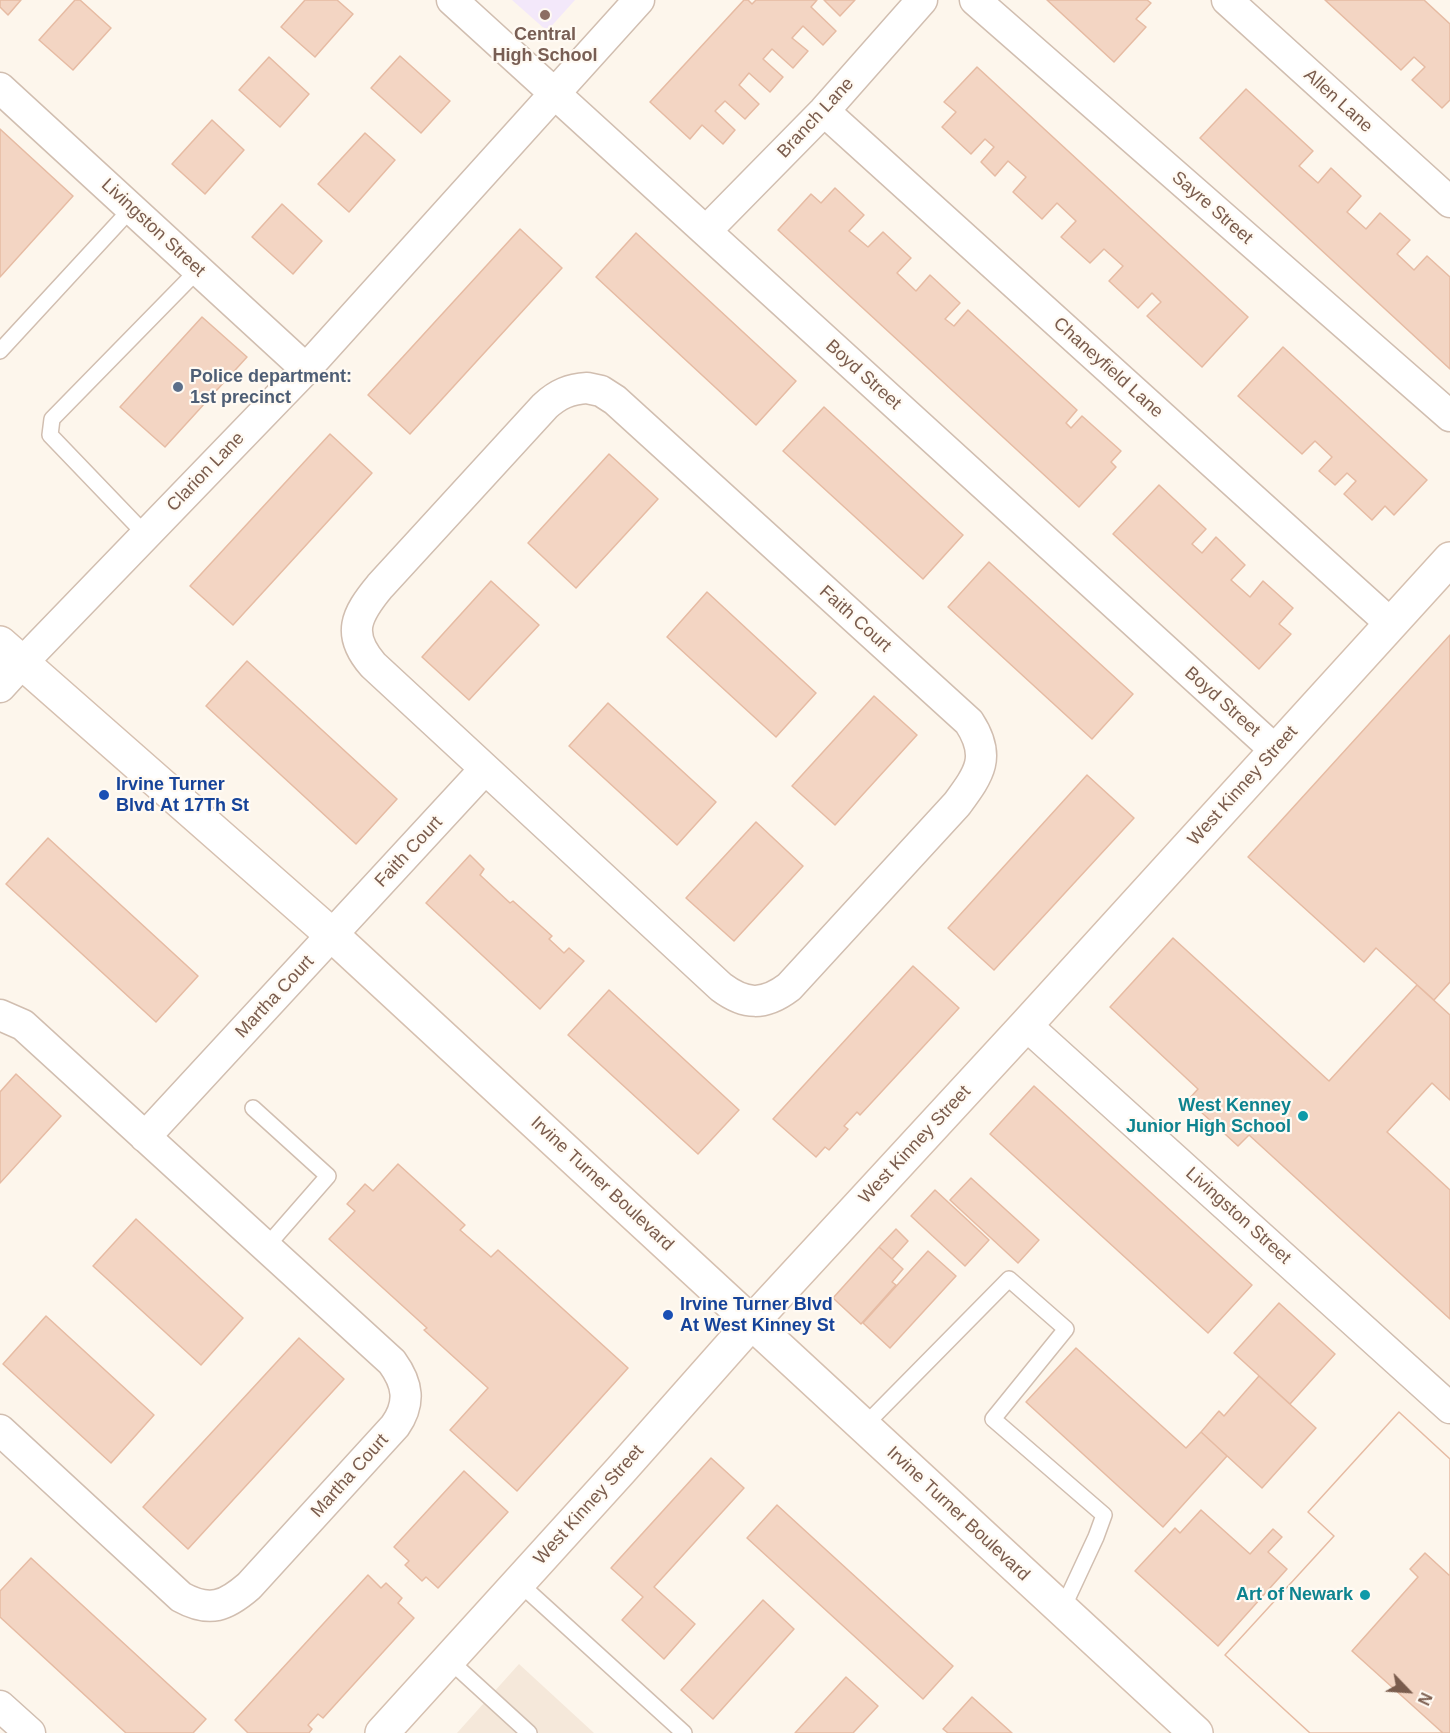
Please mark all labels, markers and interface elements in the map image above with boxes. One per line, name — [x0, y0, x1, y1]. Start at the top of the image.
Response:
marker: Central High School — [538, 8, 552, 22]
place label: Central High School — [493, 24, 597, 66]
street label: Allen Lane — [1299, 65, 1377, 137]
street label: Branch Lane — [773, 73, 859, 163]
street label: Sayre Street — [1167, 167, 1257, 249]
street label: Livingston Street — [97, 174, 209, 282]
street label: Chaneyfield Lane — [1049, 313, 1167, 423]
street label: Boyd Street — [821, 336, 905, 414]
place label: Police department: 1st precinct — [190, 366, 352, 409]
marker: Police department: 1st precinct — [171, 380, 185, 394]
street label: Clarion Lane — [163, 428, 249, 516]
street label: Faith Court — [815, 581, 895, 657]
street label: Boyd Street — [1180, 663, 1264, 741]
street label: West Kinney Street — [1184, 722, 1302, 850]
place label: Irvine Turner Blvd At 17Th St — [116, 774, 249, 816]
marker: Irvine Turner Blvd At 17Th St — [97, 788, 111, 802]
street label: Faith Court — [371, 812, 447, 892]
street label: Martha Court — [231, 951, 319, 1043]
street label: West Kinney Street — [855, 1081, 975, 1209]
place label: West Kenney Junior High School — [1126, 1095, 1291, 1138]
marker: West Kenney Junior High School — [1296, 1109, 1310, 1123]
street label: Irvine Turner Boulevard — [526, 1112, 678, 1256]
street label: Livingston Street — [1181, 1163, 1295, 1269]
place label: Irvine Turner Blvd At West Kinney St — [680, 1294, 835, 1336]
marker: Irvine Turner Blvd At West Kinney St — [661, 1308, 675, 1322]
street label: Martha Court — [307, 1430, 393, 1522]
street label: West Kinney Street — [530, 1441, 648, 1569]
street label: Irvine Turner Boulevard — [882, 1442, 1034, 1586]
place label: Art of Newark — [1236, 1584, 1353, 1606]
marker: Art of Newark — [1358, 1588, 1372, 1602]
north arrow — [1378, 1661, 1438, 1721]
text: N — [1415, 1690, 1435, 1708]

